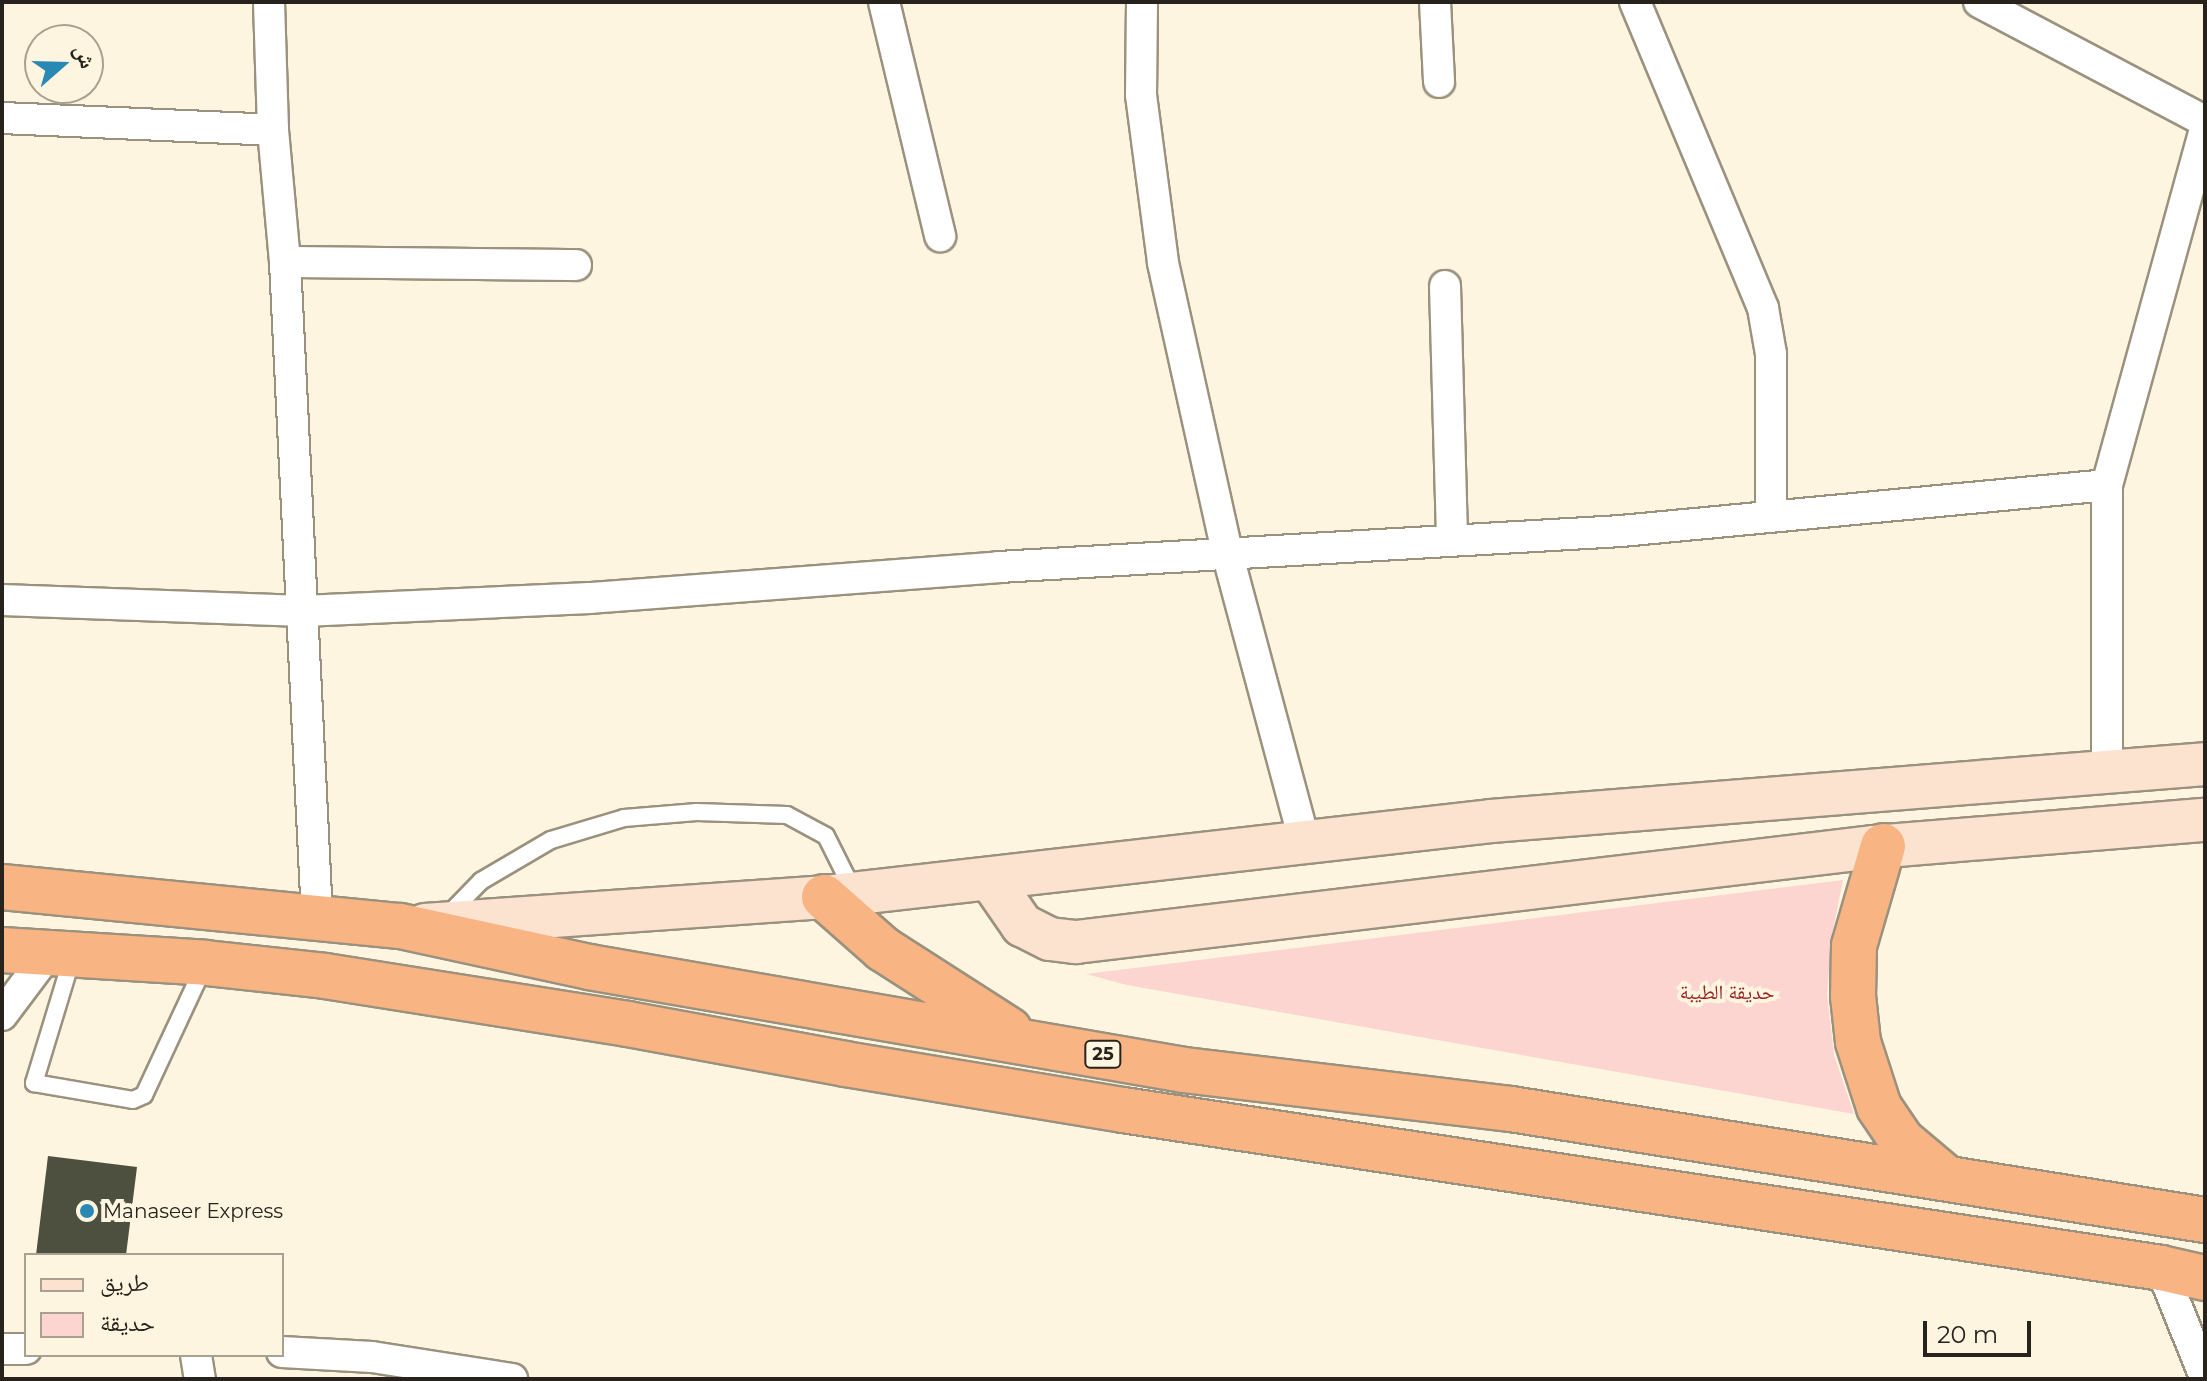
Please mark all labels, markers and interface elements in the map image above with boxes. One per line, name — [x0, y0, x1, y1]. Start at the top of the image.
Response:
north arrow — [24, 24, 104, 104]
text: ش — [68, 41, 102, 72]
park label: حديقة الطيبة — [1680, 980, 1774, 1004]
road number: 25 — [1083, 1040, 1123, 1068]
place label: Manaseer Express — [103, 1199, 283, 1223]
marker: Manaseer Express — [78, 1202, 96, 1220]
legend — [24, 1253, 284, 1357]
text: طريق — [100, 1268, 149, 1297]
scale bar — [1927, 1305, 2035, 1355]
text: حديقة — [100, 1308, 155, 1337]
text: 20 m — [1937, 1320, 1998, 1349]

